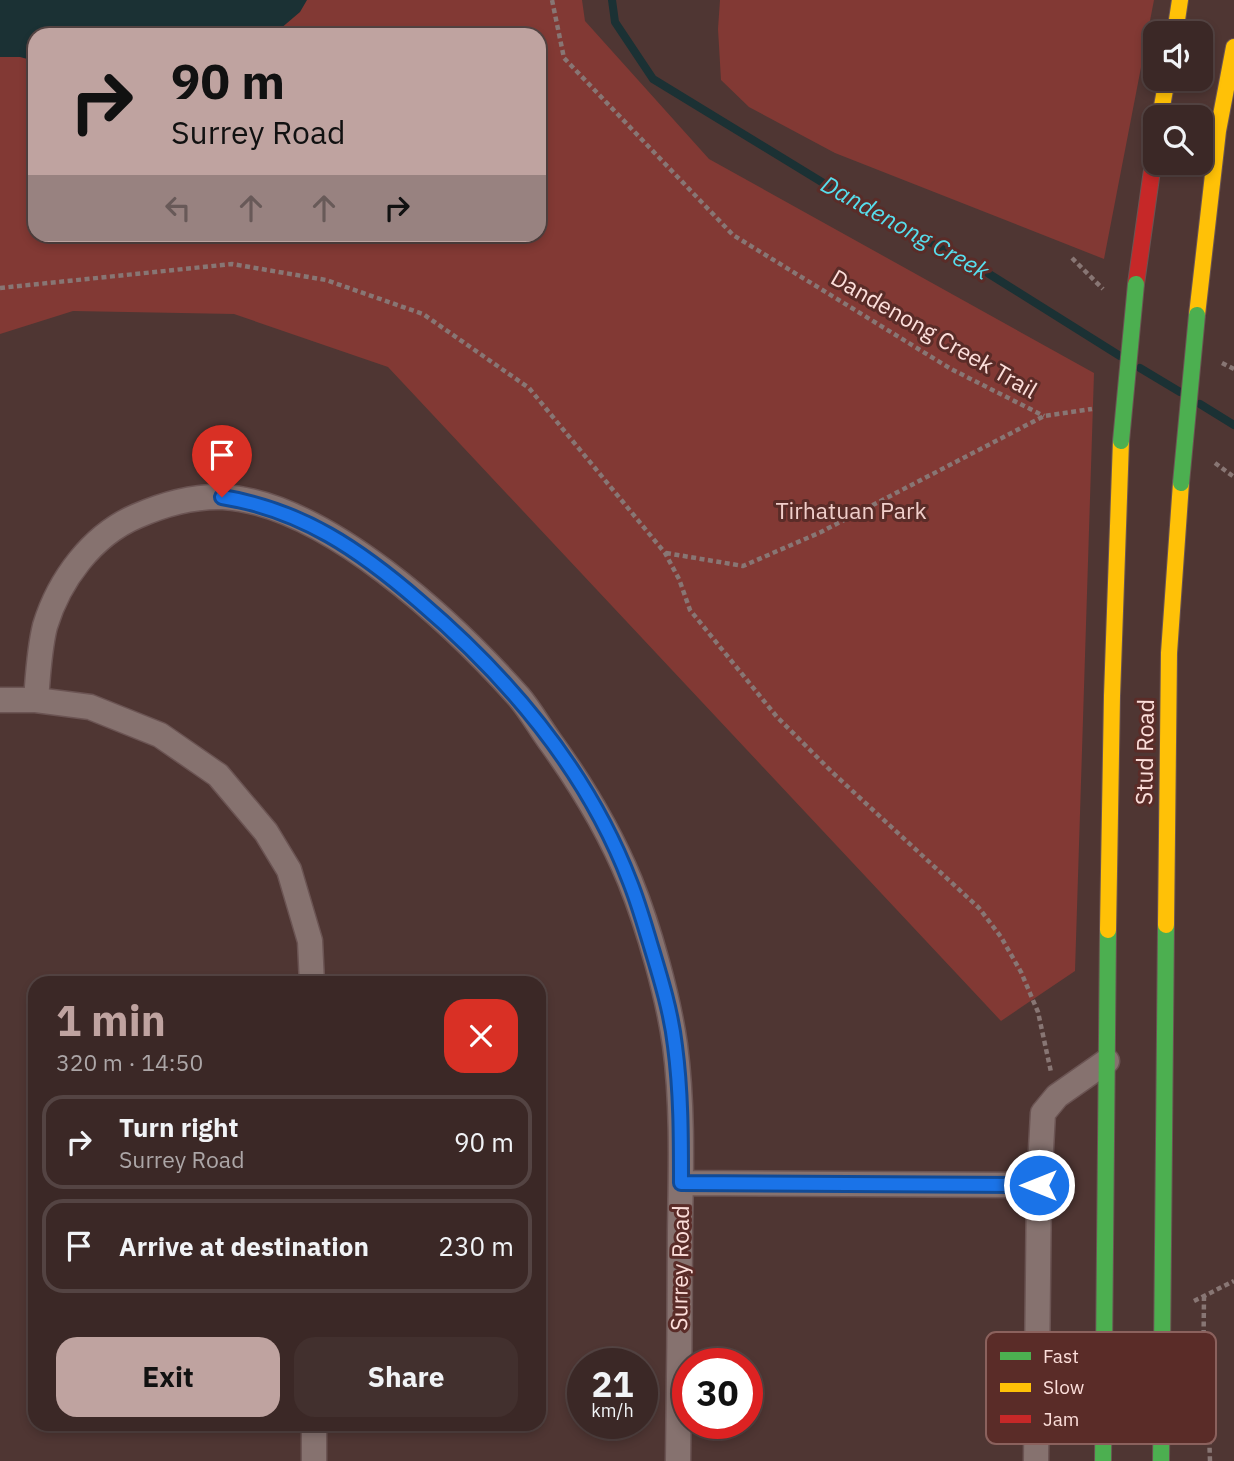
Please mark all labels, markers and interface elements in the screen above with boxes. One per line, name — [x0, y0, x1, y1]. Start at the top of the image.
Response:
map controls — [1143, 21, 1213, 175]
button: sound — [1143, 21, 1213, 91]
text: 90 m — [171, 49, 285, 112]
icon: right — [56, 56, 147, 147]
button: search — [1143, 105, 1213, 175]
text: Surrey Road — [171, 111, 346, 153]
water label: Dandenong Creek — [816, 168, 996, 287]
icon: left — [159, 189, 197, 227]
icon: ahead — [232, 189, 270, 227]
icon: ahead — [305, 189, 343, 227]
icon: right — [378, 189, 416, 227]
street label: Dandenong Creek Trail — [826, 262, 1043, 404]
pin — [192, 425, 252, 497]
icon: arrive — [203, 436, 241, 474]
park label: Tirhatuan Park — [775, 495, 927, 525]
street label: Stud Road — [1128, 699, 1160, 805]
text: 1 min — [56, 993, 166, 1048]
button: close — [444, 999, 518, 1073]
text: 320 m · 14:50 — [56, 1047, 203, 1077]
text: Turn right — [119, 1110, 238, 1144]
icon: right — [60, 1123, 98, 1161]
text: 90 m — [454, 1125, 514, 1159]
text: Surrey Road — [119, 1144, 245, 1174]
position arrow — [1002, 1148, 1076, 1222]
street label: Surrey Road — [663, 1205, 695, 1331]
icon: arrive — [60, 1227, 98, 1265]
text: Arrive at destination — [119, 1229, 369, 1263]
text: 230 m — [438, 1229, 514, 1263]
legend — [986, 1332, 1216, 1444]
button: Exit — [56, 1337, 280, 1417]
button: Share — [294, 1337, 518, 1417]
text: Fast — [1043, 1344, 1079, 1368]
speed limit sign: 30 — [672, 1348, 763, 1439]
text: 21 — [591, 1361, 634, 1407]
text: Slow — [1043, 1375, 1084, 1399]
text: km/h — [591, 1399, 634, 1422]
text: Jam — [1043, 1407, 1079, 1431]

